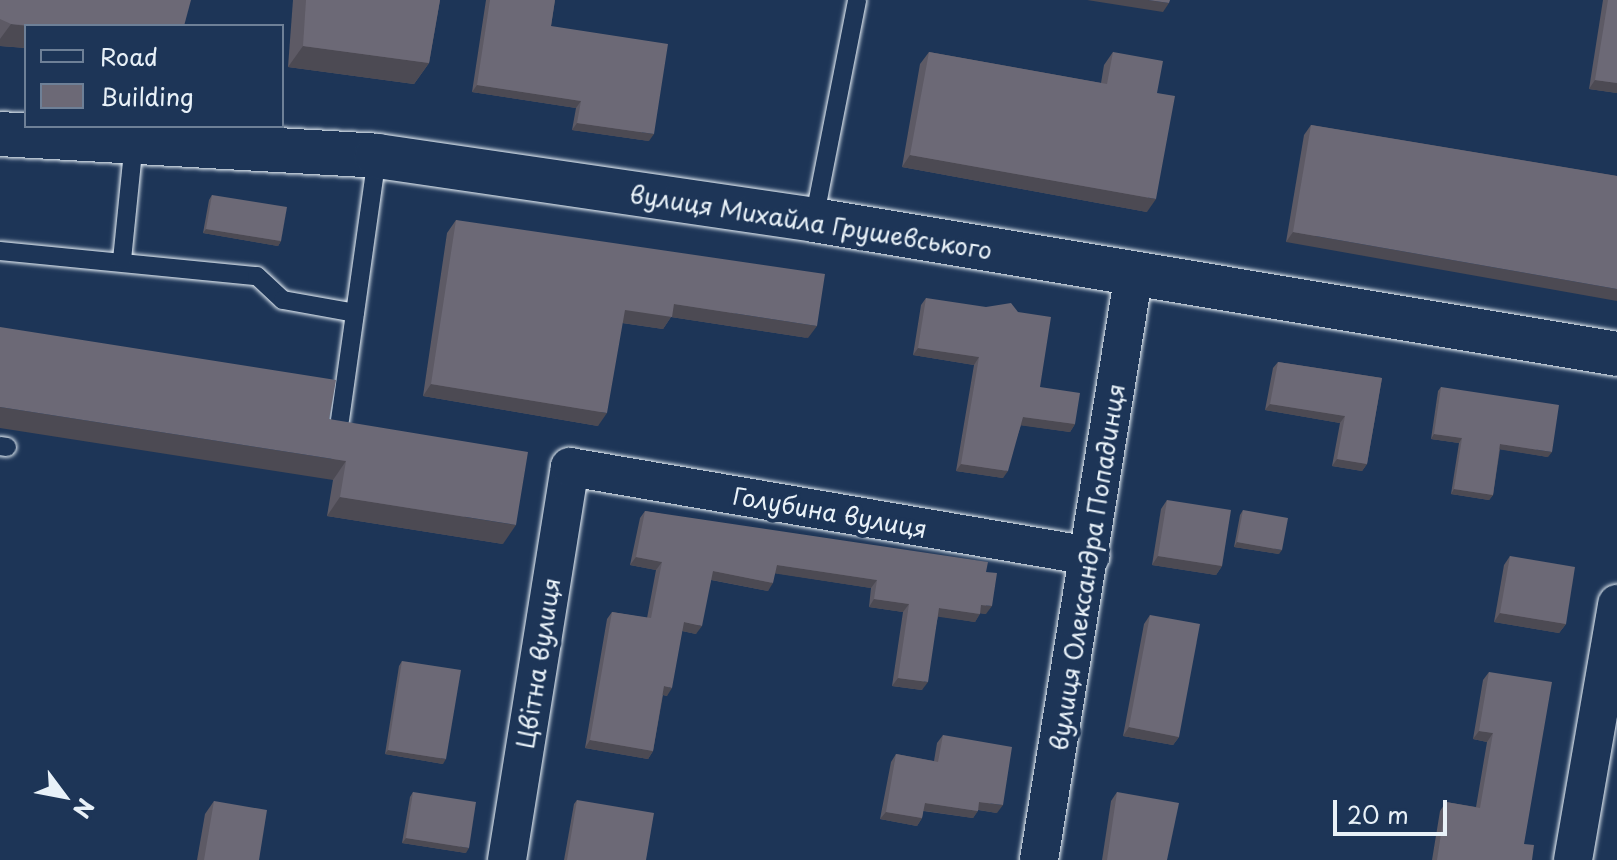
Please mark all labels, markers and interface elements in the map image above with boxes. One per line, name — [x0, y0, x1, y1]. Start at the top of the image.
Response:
legend — [24, 24, 284, 128]
text: Road — [100, 38, 158, 74]
text: Building — [100, 78, 194, 114]
street label: вулиця Михайла Грушевського — [627, 179, 995, 265]
street label: вулиця Олександра Попадинця — [1044, 381, 1130, 753]
street label: Голубина вулиця — [729, 481, 931, 543]
street label: Цвітна вулиця — [510, 575, 566, 751]
north arrow — [24, 756, 104, 836]
scale bar — [1337, 784, 1451, 834]
text: N — [66, 793, 103, 825]
text: 20 m — [1347, 796, 1409, 832]

